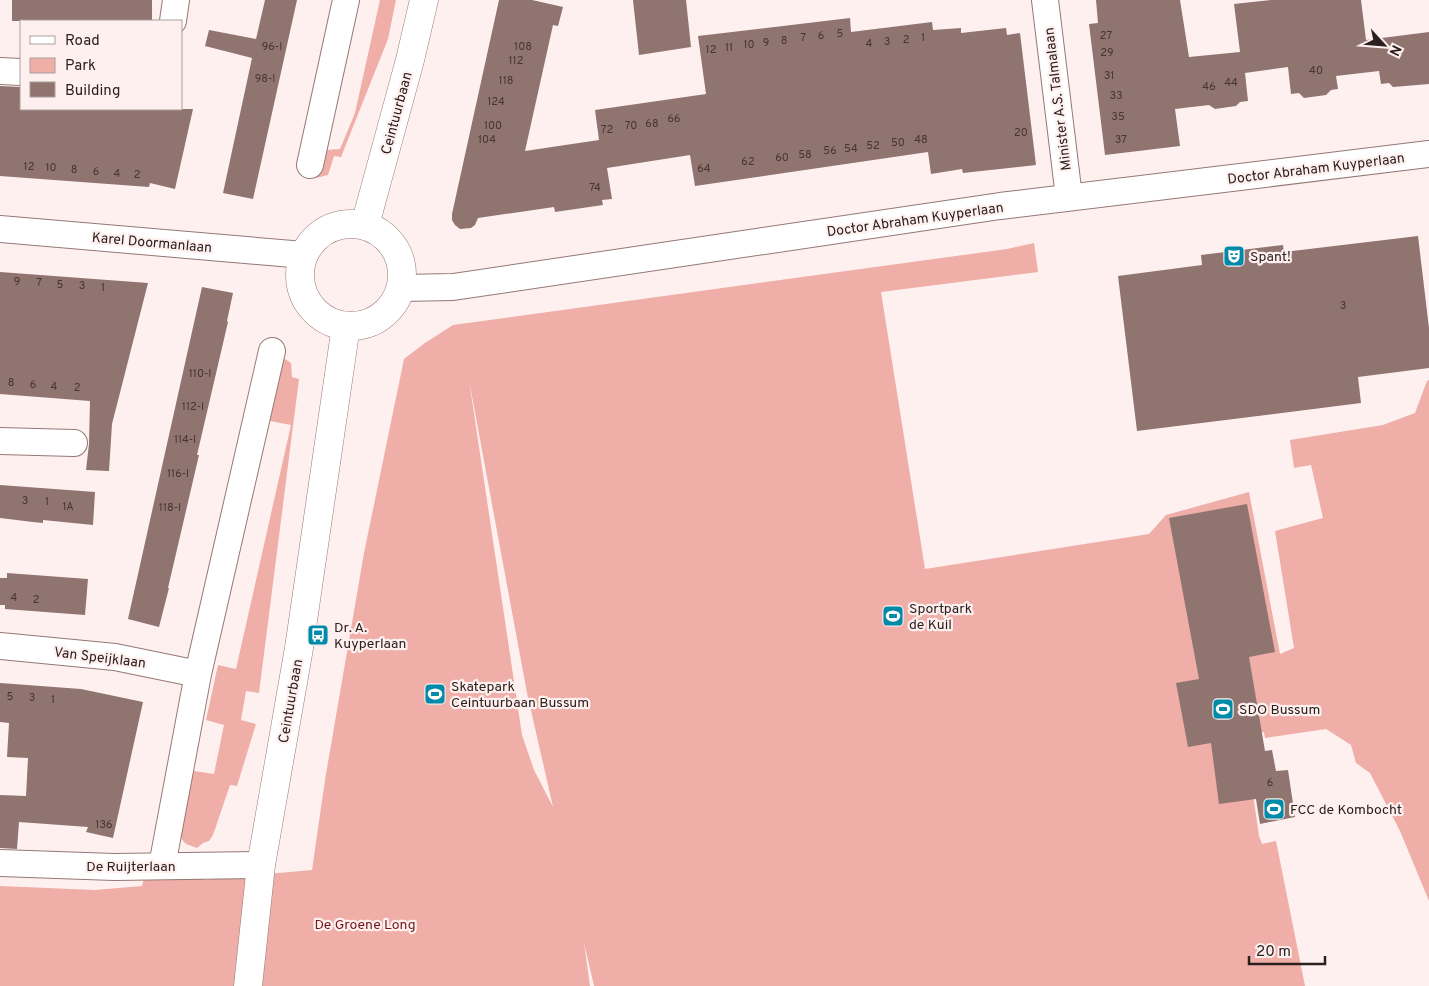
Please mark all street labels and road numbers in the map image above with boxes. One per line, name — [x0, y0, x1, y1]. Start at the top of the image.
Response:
street label: Minister A.S. Talmalaan — [1041, 26, 1076, 171]
street label: Ceintuurbaan — [378, 70, 417, 157]
street label: Doctor Abraham Kuyperlaan — [1227, 150, 1406, 189]
street label: Doctor Abraham Kuyperlaan — [826, 200, 1005, 241]
street label: Karel Doormanlaan — [91, 230, 213, 257]
street label: Van Speijklaan — [53, 644, 147, 673]
street label: Ceintuurbaan — [276, 658, 307, 745]
street label: De Ruijterlaan — [86, 859, 176, 876]

